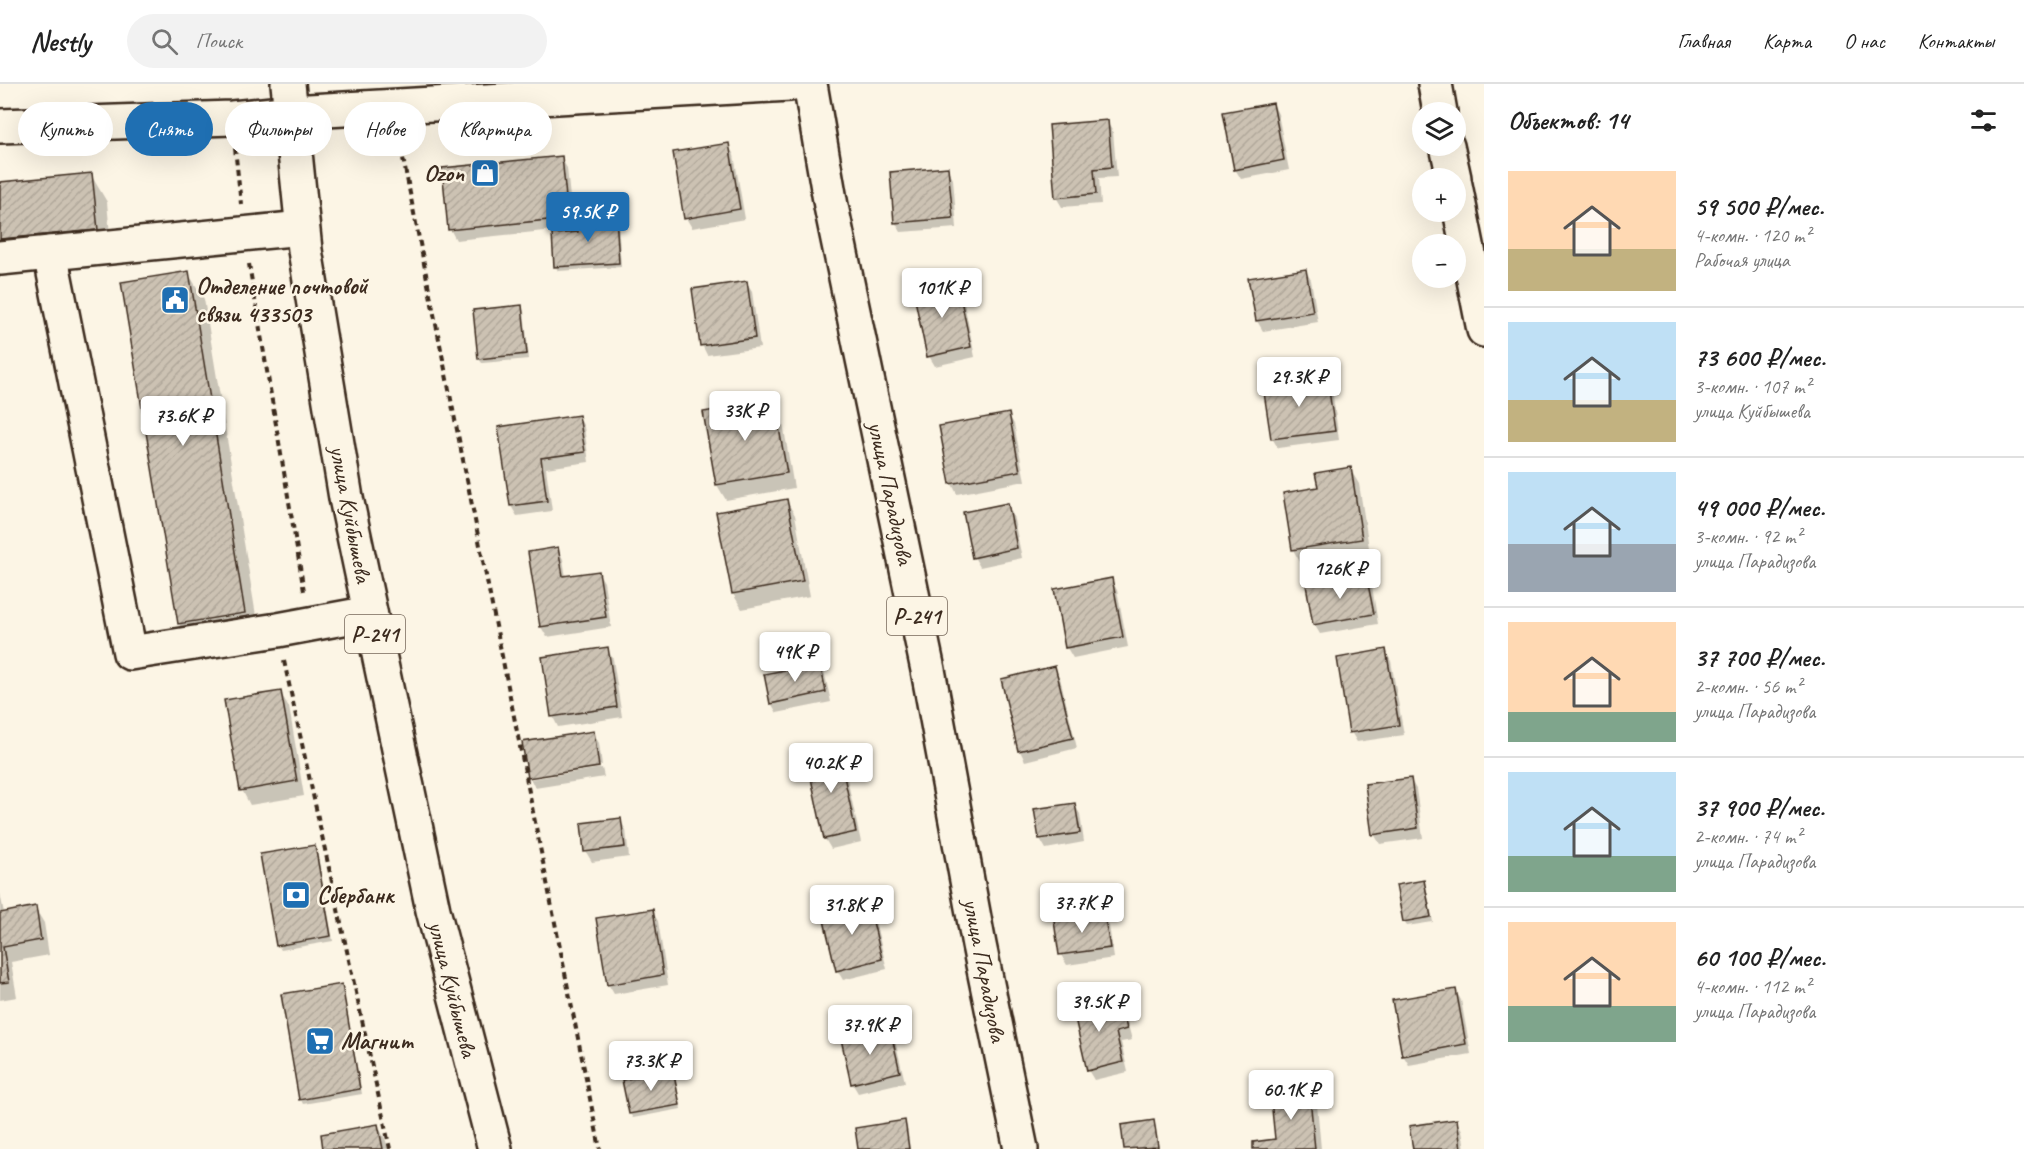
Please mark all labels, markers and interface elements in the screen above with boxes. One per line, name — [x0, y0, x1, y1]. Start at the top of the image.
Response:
search box — [127, 14, 547, 68]
text: Nestly — [30, 24, 91, 59]
icon: search — [148, 25, 181, 58]
text: Поиск — [196, 27, 242, 55]
text: Главная — [1677, 28, 1730, 54]
text: Карта — [1763, 28, 1811, 54]
text: О нас — [1844, 28, 1885, 54]
text: Контакты — [1918, 28, 1994, 54]
chip: Купить — [18, 102, 113, 156]
chip: Снять — [125, 102, 213, 156]
chip: Фильтры — [225, 102, 332, 156]
chip: Новое — [344, 102, 426, 156]
chip: Квартира — [438, 102, 552, 156]
map controls — [1412, 102, 1466, 288]
button: layers — [1412, 102, 1466, 156]
text: Объектов: 14 — [1508, 104, 1628, 137]
icon: filters — [1967, 104, 2000, 137]
shop icon: Ozon — [469, 157, 501, 189]
place label: Ozon — [424, 158, 465, 188]
button: + — [1412, 168, 1466, 222]
text: 59 500 ₽/мес. — [1694, 190, 1824, 223]
pin: 59.5K ₽ — [533, 192, 643, 243]
icon: home — [1556, 195, 1628, 267]
text: 59.5K ₽ — [560, 199, 616, 224]
text: 4-комн. · 120 m² — [1694, 223, 1811, 248]
button: − — [1412, 234, 1466, 288]
text: Рабочая улица — [1694, 248, 1789, 273]
pin: 101K ₽ — [893, 268, 991, 319]
place label: Отделение почтовой связи 433503 — [196, 271, 369, 329]
text: 101K ₽ — [916, 275, 968, 300]
public building icon: Отделение почтовой связи 433503 — [159, 284, 191, 316]
text: 73 600 ₽/мес. — [1694, 341, 1825, 374]
icon: home — [1556, 346, 1628, 418]
pin: 29.3K ₽ — [1244, 357, 1354, 408]
text: 29.3K ₽ — [1271, 364, 1327, 389]
text: 3-комн. · 107 m² — [1694, 374, 1811, 399]
pin: 33K ₽ — [703, 391, 787, 442]
pin: 73.6K ₽ — [128, 396, 238, 447]
text: 33K ₽ — [723, 398, 767, 423]
text: улица Куйбышева — [1694, 399, 1810, 424]
text: 73.6K ₽ — [155, 403, 211, 428]
street label: улица Парадизова — [861, 417, 921, 569]
street label: улица Куйбышева — [323, 441, 379, 586]
text: 49 000 ₽/мес. — [1694, 491, 1825, 524]
icon: home — [1556, 496, 1628, 568]
text: 3-комн. · 92 m² — [1694, 524, 1802, 549]
pin: 126K ₽ — [1291, 549, 1389, 600]
text: улица Парадизова — [1694, 549, 1815, 574]
text: 126K ₽ — [1314, 556, 1366, 581]
road number: Р-241 — [887, 597, 947, 635]
road number: Р-241 — [345, 615, 405, 653]
pin: 49K ₽ — [753, 632, 837, 683]
text: 49K ₽ — [773, 639, 817, 664]
text: 37 700 ₽/мес. — [1694, 641, 1825, 674]
icon: home — [1556, 646, 1628, 718]
text: 2-комн. · 56 m² — [1694, 674, 1802, 699]
text: улица Парадизова — [1694, 699, 1815, 724]
pin: 40.2K ₽ — [776, 743, 886, 794]
text: 40.2K ₽ — [803, 750, 859, 775]
text: 37 900 ₽/мес. — [1694, 791, 1825, 824]
icon: home — [1556, 796, 1628, 868]
text: 2-комн. · 74 m² — [1694, 824, 1802, 849]
text: улица Парадизова — [1694, 849, 1815, 874]
bank icon: Сбербанк — [280, 879, 312, 911]
place label: Сбербанк — [317, 880, 396, 910]
pin: 37.7K ₽ — [1027, 883, 1137, 934]
pin: 31.8K ₽ — [797, 885, 907, 936]
text: 37.7K ₽ — [1054, 890, 1110, 915]
text: 31.8K ₽ — [824, 892, 880, 917]
street label: улица Парадизова — [956, 894, 1014, 1046]
street label: улица Куйбышева — [421, 916, 485, 1061]
text: 60 100 ₽/мес. — [1694, 941, 1825, 974]
icon: home — [1556, 946, 1628, 1018]
text: 4-комн. · 112 m² — [1694, 974, 1811, 999]
pin: 39.5K ₽ — [1044, 982, 1154, 1033]
text: 39.5K ₽ — [1071, 989, 1127, 1014]
text: улица Парадизова — [1694, 999, 1815, 1024]
pin: 37.9K ₽ — [815, 1005, 925, 1056]
text: 37.9K ₽ — [842, 1012, 898, 1037]
supermarket icon: Магнит — [304, 1025, 336, 1057]
place label: Магнит — [341, 1026, 414, 1056]
pin: 73.3K ₽ — [596, 1041, 706, 1092]
text: 73.3K ₽ — [623, 1048, 679, 1073]
pin: 60.1K ₽ — [1236, 1070, 1346, 1121]
text: 60.1K ₽ — [1263, 1077, 1319, 1102]

